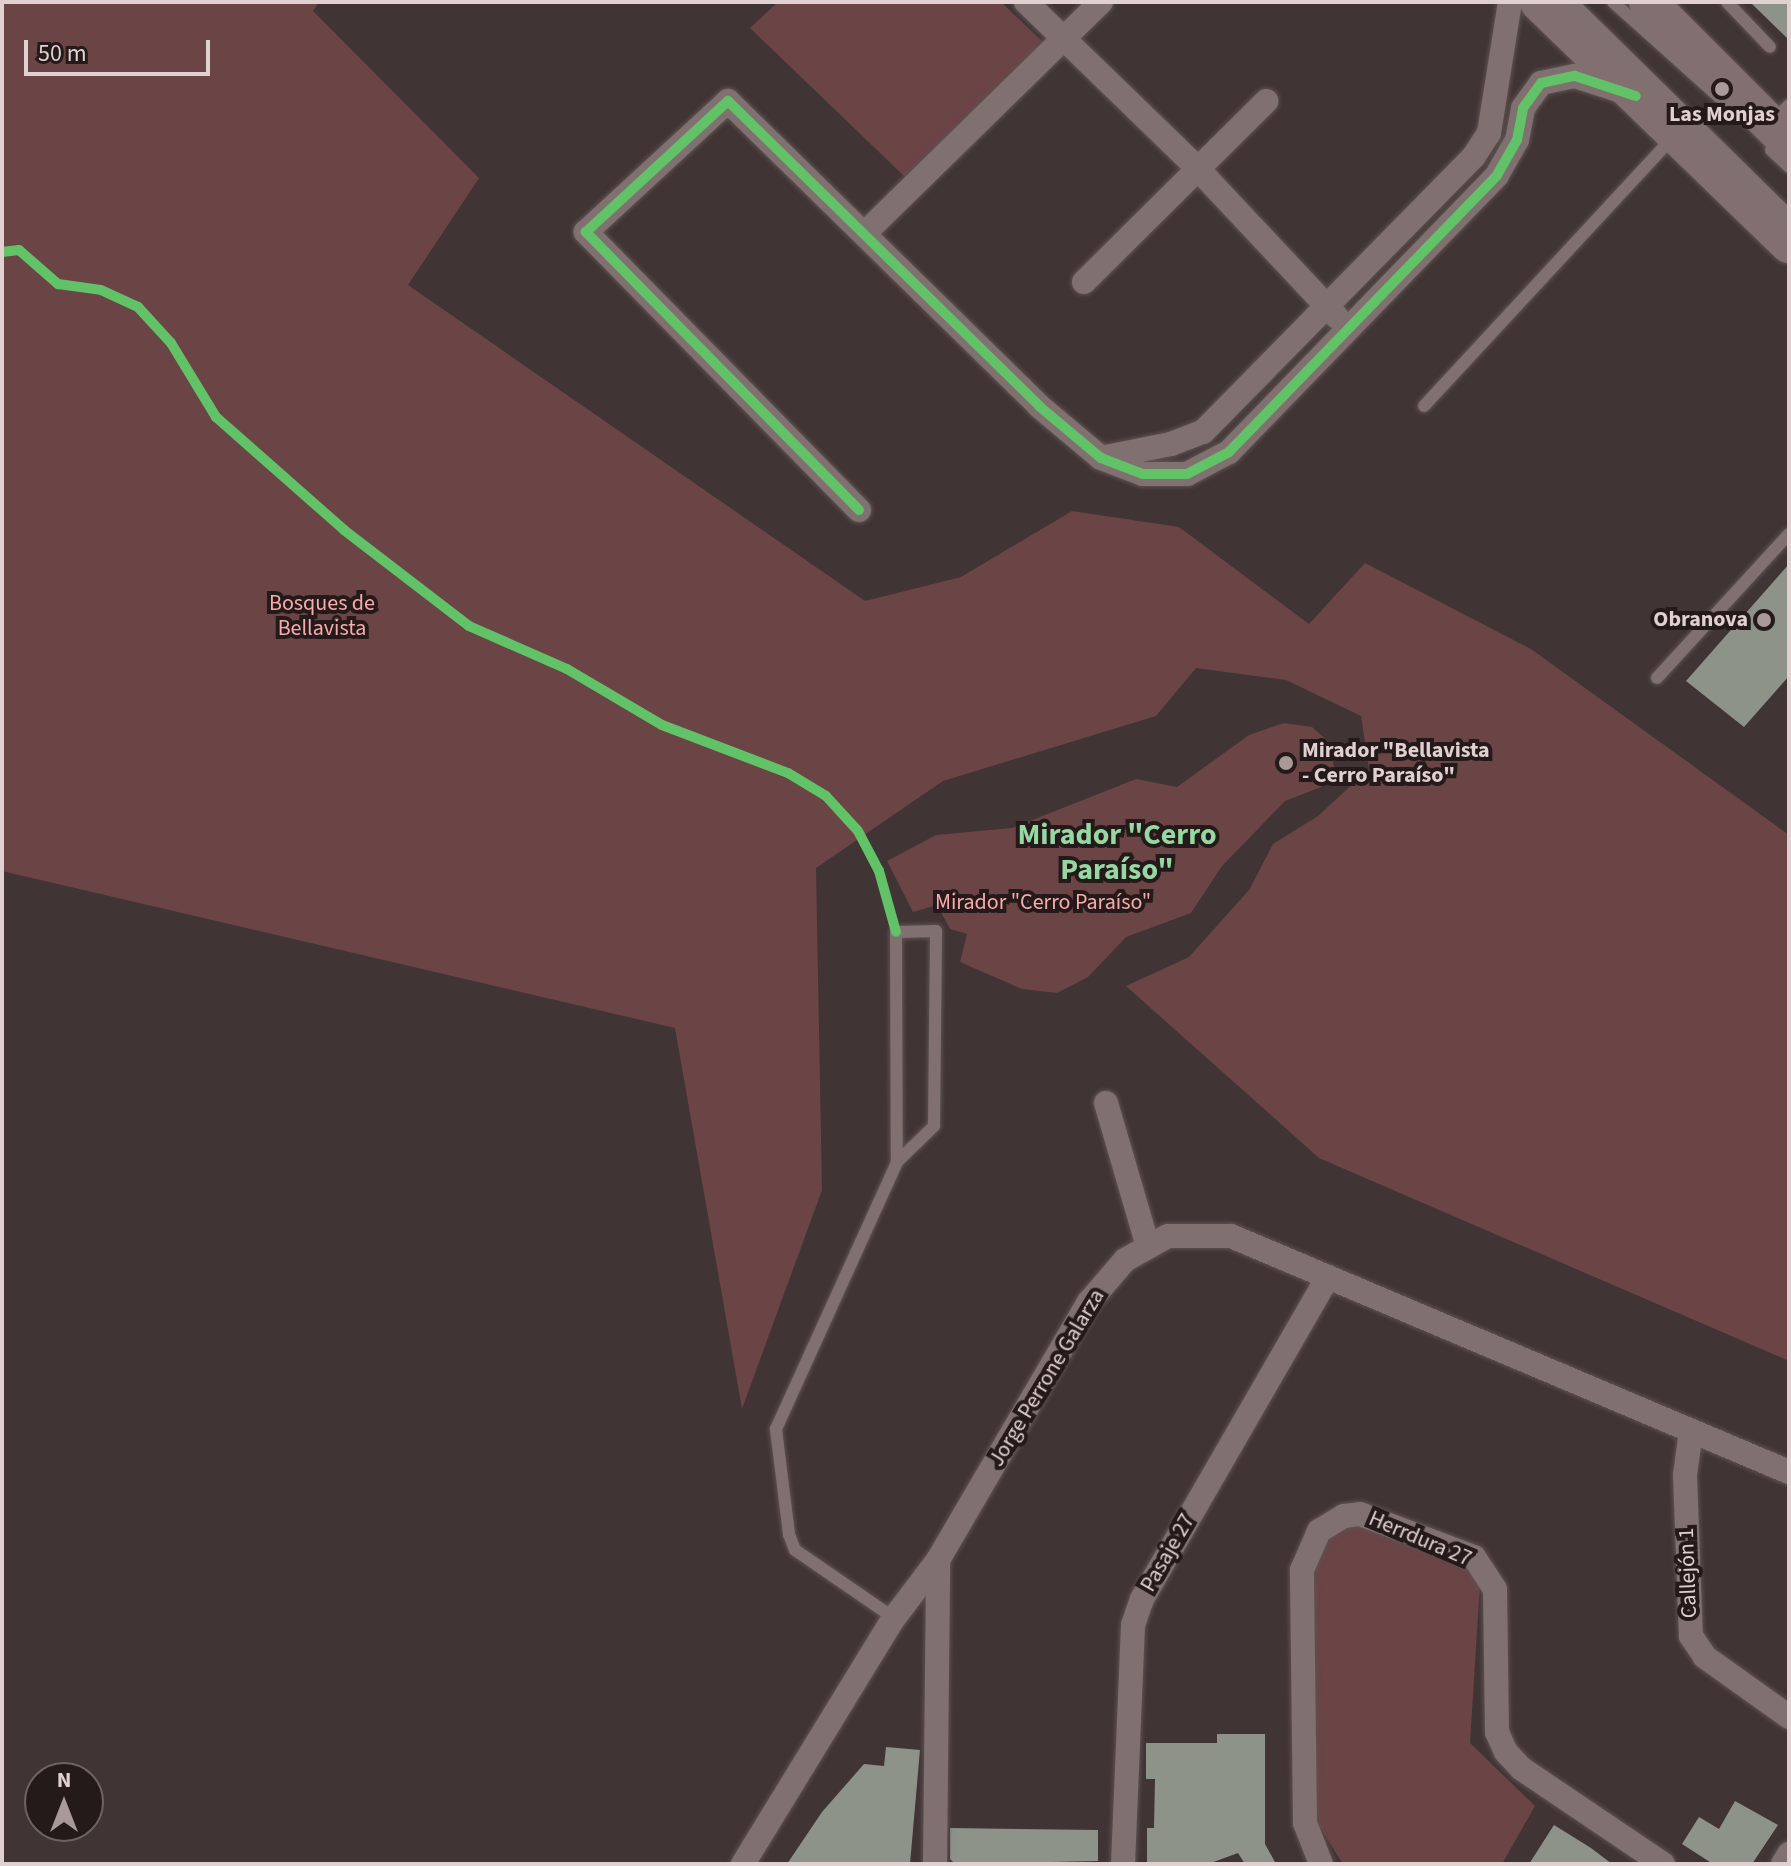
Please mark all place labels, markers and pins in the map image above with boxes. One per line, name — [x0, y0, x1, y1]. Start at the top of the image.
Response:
marker: Las Monjas — [1713, 80, 1731, 98]
place label: Las Monjas — [1669, 102, 1775, 128]
place label: Obranova — [1653, 607, 1748, 633]
marker: Obranova — [1755, 611, 1773, 629]
place label: Mirador "Bellavista - Cerro Paraíso" — [1302, 737, 1490, 788]
marker: Mirador "Bellavista - Cerro Paraíso" — [1277, 754, 1295, 772]

